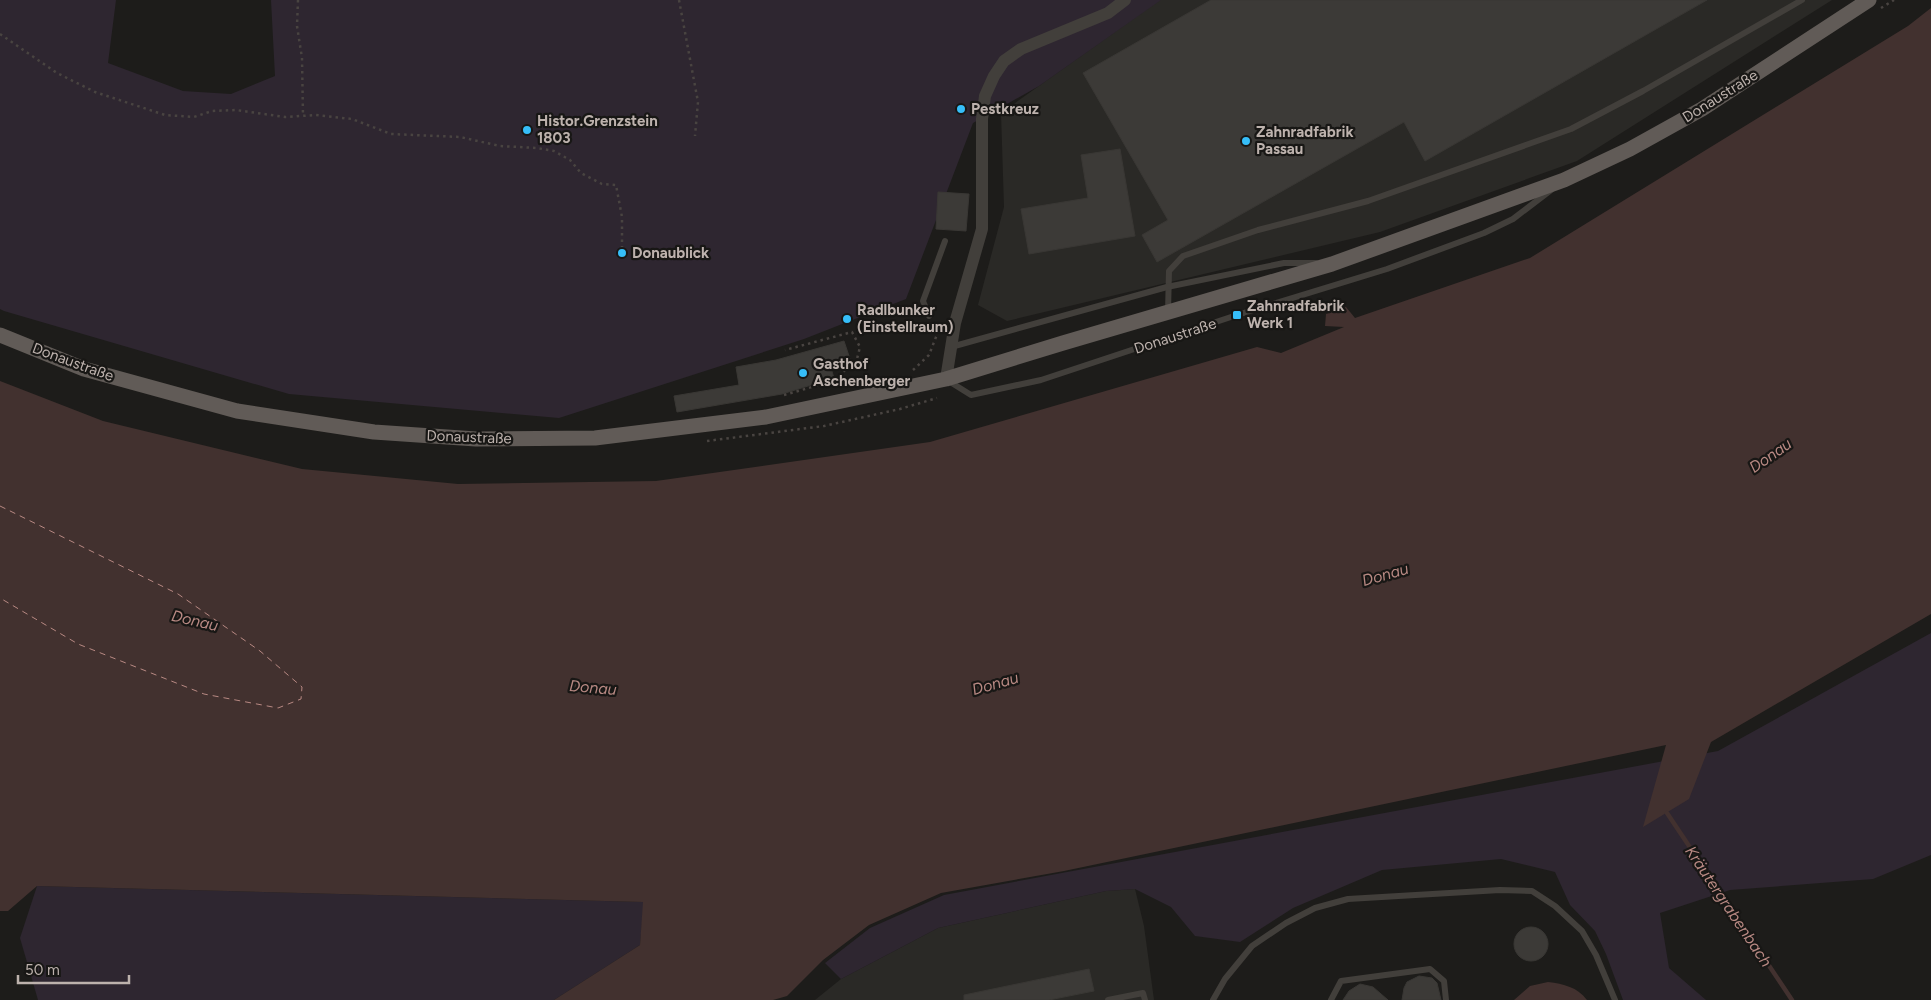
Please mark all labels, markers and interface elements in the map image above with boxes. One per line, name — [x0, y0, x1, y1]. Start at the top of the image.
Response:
street label: Donaustraße — [1679, 66, 1761, 126]
place label: Pestkreuz — [971, 100, 1039, 118]
marker: Pestkreuz — [955, 103, 967, 115]
place label: Histor.Grenzstein 1803 — [537, 112, 658, 147]
place label: Zahnradfabrik Passau — [1256, 123, 1354, 158]
marker: Histor.Grenzstein 1803 — [521, 124, 533, 136]
marker: Zahnradfabrik Passau — [1240, 135, 1252, 147]
place label: Donaublick — [632, 244, 709, 262]
marker: Donaublick — [616, 247, 628, 259]
place label: Zahnradfabrik Werk 1 — [1247, 297, 1345, 332]
place label: Radlbunker (Einstellraum) — [857, 301, 954, 336]
marker: Zahnradfabrik Werk 1 — [1231, 309, 1243, 321]
marker: Radlbunker (Einstellraum) — [841, 313, 853, 325]
street label: Donaustraße — [1132, 314, 1218, 358]
street label: Donaustraße — [30, 339, 116, 385]
place label: Gasthof Aschenberger — [813, 355, 911, 390]
marker: Gasthof Aschenberger — [797, 367, 809, 379]
street label: Donaustraße — [426, 427, 512, 447]
water label: Donau — [1745, 434, 1795, 477]
water label: Donau — [1360, 559, 1411, 590]
water label: Donau — [170, 606, 220, 635]
water label: Donau — [970, 668, 1021, 699]
water label: Donau — [568, 676, 618, 699]
water label: Kräutergrabenbach — [1681, 842, 1776, 970]
scale bar — [18, 952, 129, 984]
text: 50 m — [25, 961, 60, 979]

